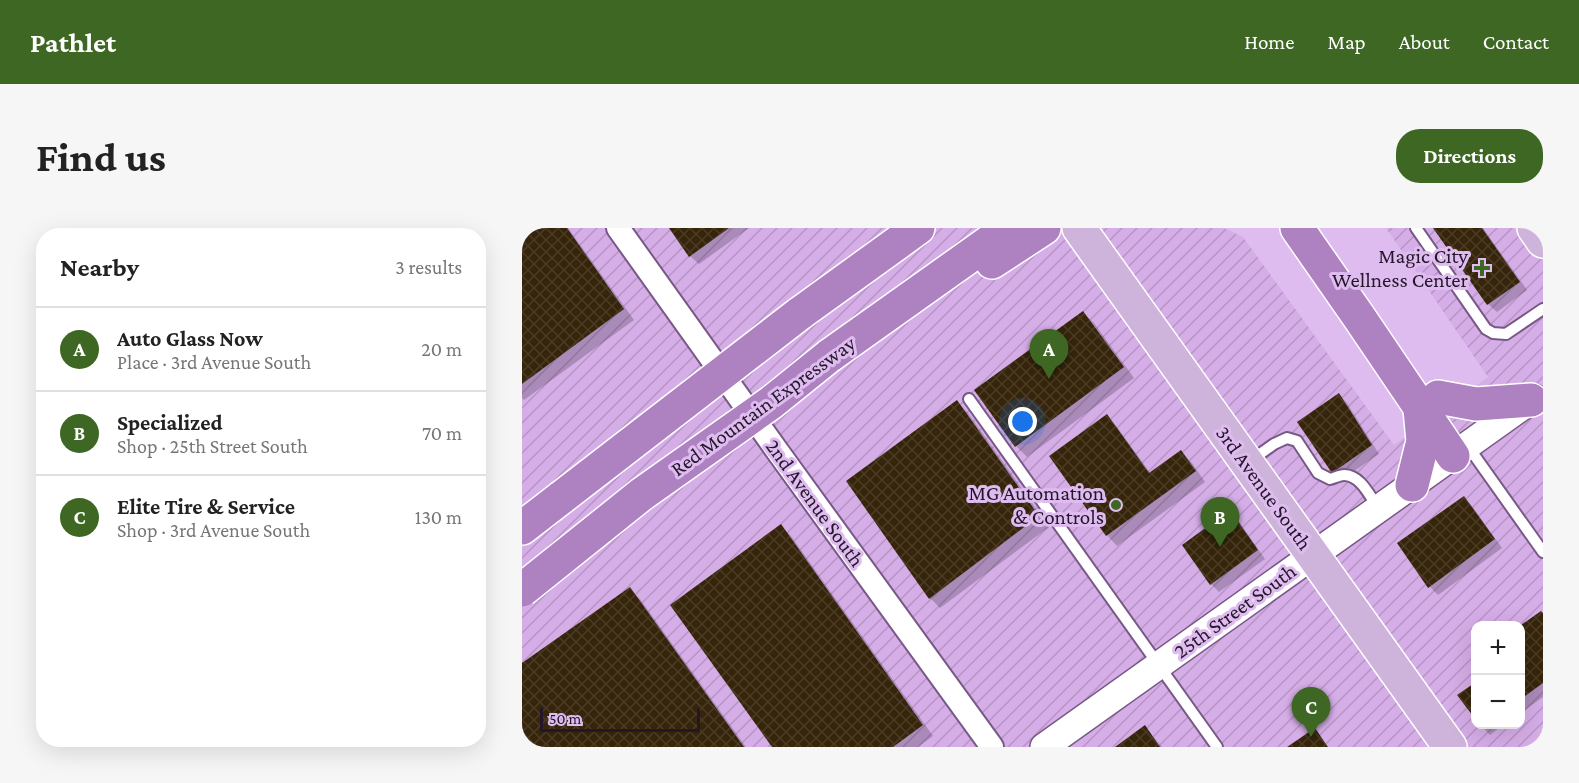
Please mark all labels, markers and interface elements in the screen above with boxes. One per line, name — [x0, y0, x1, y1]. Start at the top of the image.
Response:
text: Pathlet — [30, 27, 116, 58]
text: Home — [1244, 30, 1294, 54]
text: Map — [1327, 30, 1366, 54]
text: About — [1399, 30, 1450, 54]
text: Contact — [1483, 30, 1549, 54]
button: Directions — [1396, 129, 1543, 183]
text: Find us — [36, 133, 166, 180]
place label: Magic City Wellness Center — [1332, 244, 1469, 292]
text: Nearby — [60, 253, 139, 282]
text: 3 results — [395, 256, 462, 278]
marker: Magic City Wellness Center — [1473, 259, 1491, 277]
text: Auto Glass Now — [117, 326, 263, 351]
pin: A — [1030, 330, 1068, 379]
street label: Red Mountain Expressway — [666, 331, 860, 481]
text: A — [74, 338, 85, 360]
text: 20 m — [421, 338, 462, 360]
text: Place · 3rd Avenue South — [117, 351, 311, 373]
your location — [1008, 407, 1037, 436]
text: Specialized — [117, 410, 222, 435]
street label: 3rd Avenue South — [1211, 421, 1317, 555]
text: B — [74, 422, 85, 444]
text: 70 m — [422, 422, 462, 444]
text: Shop · 25th Street South — [117, 435, 308, 457]
street label: 2nd Avenue South — [761, 435, 869, 571]
place label: MG Automation & Controls — [969, 481, 1104, 529]
text: Elite Tire & Service — [117, 494, 295, 519]
marker: MG Automation & Controls — [1109, 498, 1123, 512]
pin: B — [1200, 498, 1240, 547]
text: C — [73, 506, 86, 528]
text: 130 m — [415, 506, 462, 528]
text: Shop · 3rd Avenue South — [117, 519, 310, 541]
street label: 25th Street South — [1169, 559, 1301, 663]
map controls — [1471, 621, 1525, 729]
button: + — [1471, 621, 1525, 675]
button: − — [1471, 675, 1525, 729]
pin: C — [1292, 688, 1330, 737]
scale bar — [540, 705, 700, 732]
text: 50 m — [549, 710, 581, 727]

